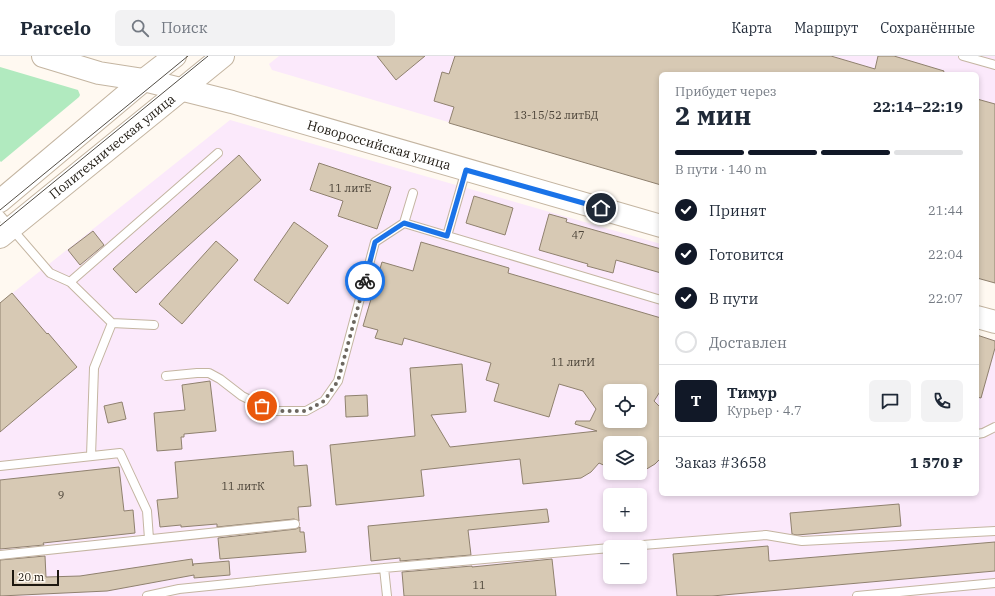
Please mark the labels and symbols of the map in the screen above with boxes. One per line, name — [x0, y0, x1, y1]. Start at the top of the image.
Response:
street label: Политехническая улица — [46, 90, 179, 203]
house number: 13-15/52 литБД — [514, 108, 599, 122]
street label: Новороссийская улица — [305, 116, 453, 174]
house number: 11 литЕ — [329, 181, 371, 195]
pin — [584, 191, 618, 225]
house number: 47 — [571, 228, 585, 242]
courier — [345, 261, 385, 301]
house number: 11 литИ — [551, 355, 595, 369]
pin — [245, 389, 279, 423]
house number: 11 литК — [222, 479, 265, 493]
house number: 9 — [58, 488, 64, 502]
scale bar — [12, 568, 59, 587]
house number: 11 — [472, 578, 486, 592]

